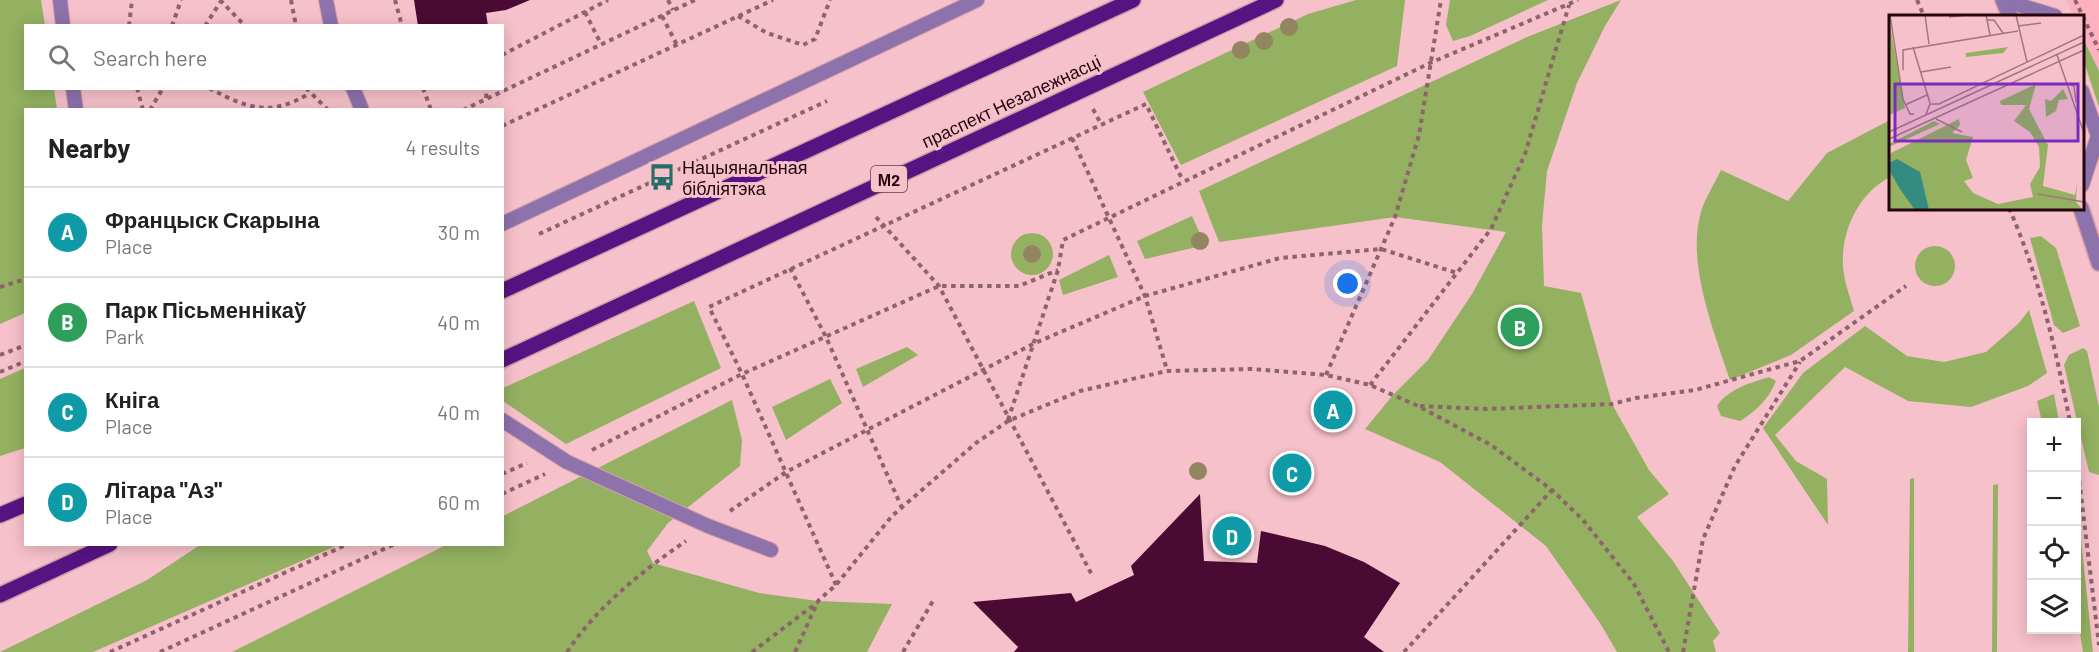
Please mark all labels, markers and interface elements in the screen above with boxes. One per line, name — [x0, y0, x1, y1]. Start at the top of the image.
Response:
inset map — [1889, 15, 2084, 210]
search box — [24, 24, 504, 90]
icon: search — [45, 41, 78, 74]
text: Search here — [93, 44, 207, 70]
street label: праспект Незалежнасці — [918, 50, 1104, 152]
text: Nearby — [48, 132, 130, 163]
text: 4 results — [405, 135, 480, 159]
place label: Нацыянальная бібліятэка — [682, 156, 808, 199]
bus stop icon: Нацыянальная бібліятэка — [647, 162, 677, 192]
road number: М2 — [871, 166, 907, 192]
text: Францыск Скарына — [105, 206, 320, 232]
text: A — [61, 220, 74, 244]
text: 30 m — [438, 220, 480, 244]
text: Place — [105, 234, 153, 258]
your location — [1333, 269, 1362, 298]
text: Парк Пісьменнікаў — [105, 296, 306, 322]
pin: B — [1500, 304, 1540, 350]
text: B — [61, 310, 74, 334]
text: 40 m — [437, 310, 480, 334]
text: Park — [105, 324, 144, 348]
text: Кніга — [105, 386, 159, 412]
pin: A — [1314, 388, 1352, 432]
text: C — [61, 400, 74, 424]
text: 40 m — [437, 400, 480, 424]
text: Place — [105, 414, 153, 438]
map controls — [2027, 418, 2081, 634]
button: + — [2027, 418, 2081, 472]
pin: C — [1272, 450, 1312, 496]
button: − — [2027, 472, 2081, 526]
text: Літара "Аз" — [105, 476, 222, 502]
text: D — [61, 490, 74, 514]
text: 60 m — [438, 490, 480, 514]
text: Place — [105, 504, 153, 528]
pin: D — [1212, 514, 1252, 558]
button: locate — [2027, 526, 2081, 580]
button: layers — [2027, 580, 2081, 634]

